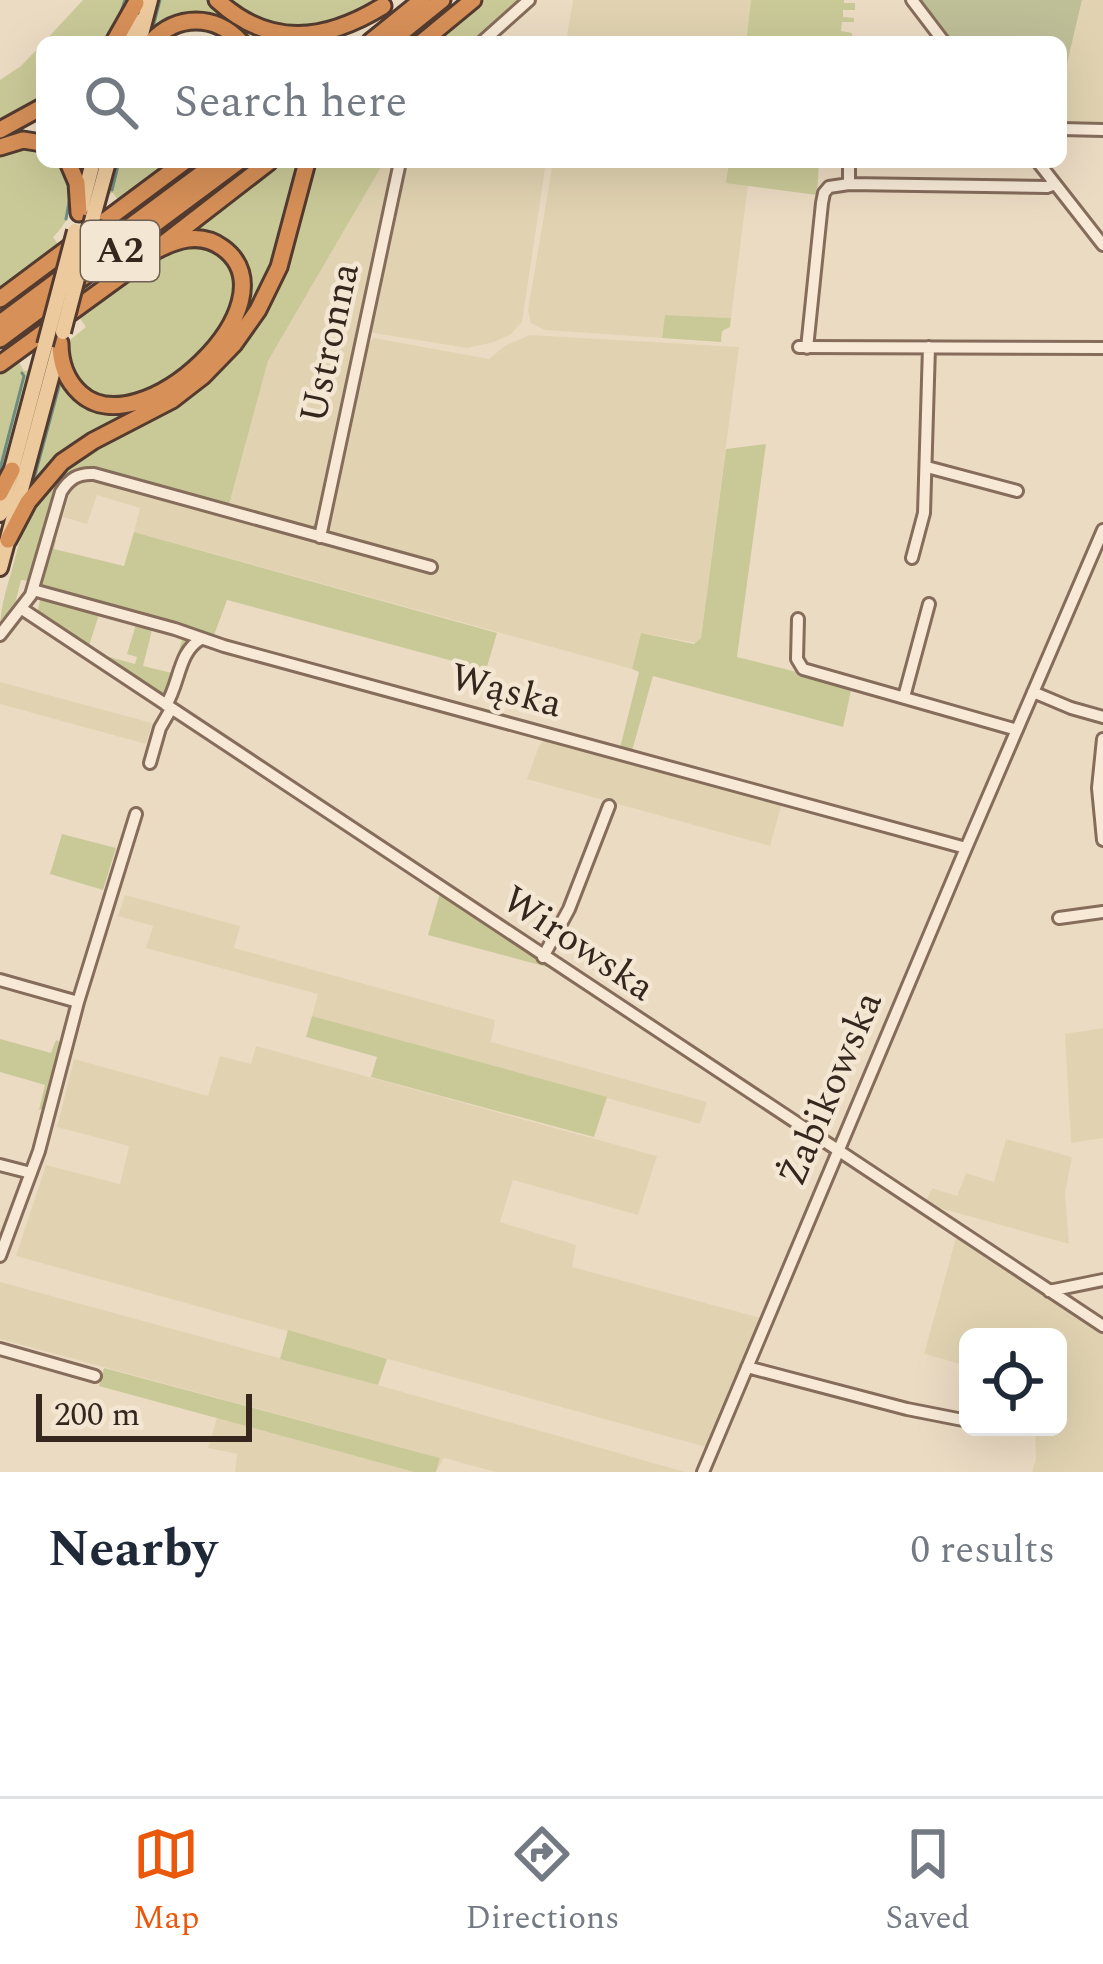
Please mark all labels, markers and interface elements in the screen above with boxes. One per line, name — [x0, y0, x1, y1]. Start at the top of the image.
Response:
search box — [36, 36, 1067, 168]
text: Search here — [174, 68, 407, 137]
icon: search — [78, 69, 144, 135]
road number: A2 — [81, 221, 159, 281]
street label: Ustronna — [284, 258, 376, 428]
street label: Wąska — [443, 648, 569, 734]
street label: Wirowska — [490, 871, 666, 1017]
street label: Żabikowska — [763, 982, 899, 1196]
map controls — [959, 1328, 1067, 1436]
button: locate — [959, 1328, 1067, 1436]
scale bar — [36, 1388, 252, 1441]
text: 200 m — [54, 1390, 140, 1440]
text: Nearby — [48, 1511, 217, 1589]
text: 0 results — [911, 1521, 1055, 1580]
tab: Map — [133, 1821, 199, 1943]
tab: Directions — [465, 1821, 619, 1943]
tab: Saved — [885, 1821, 970, 1943]

